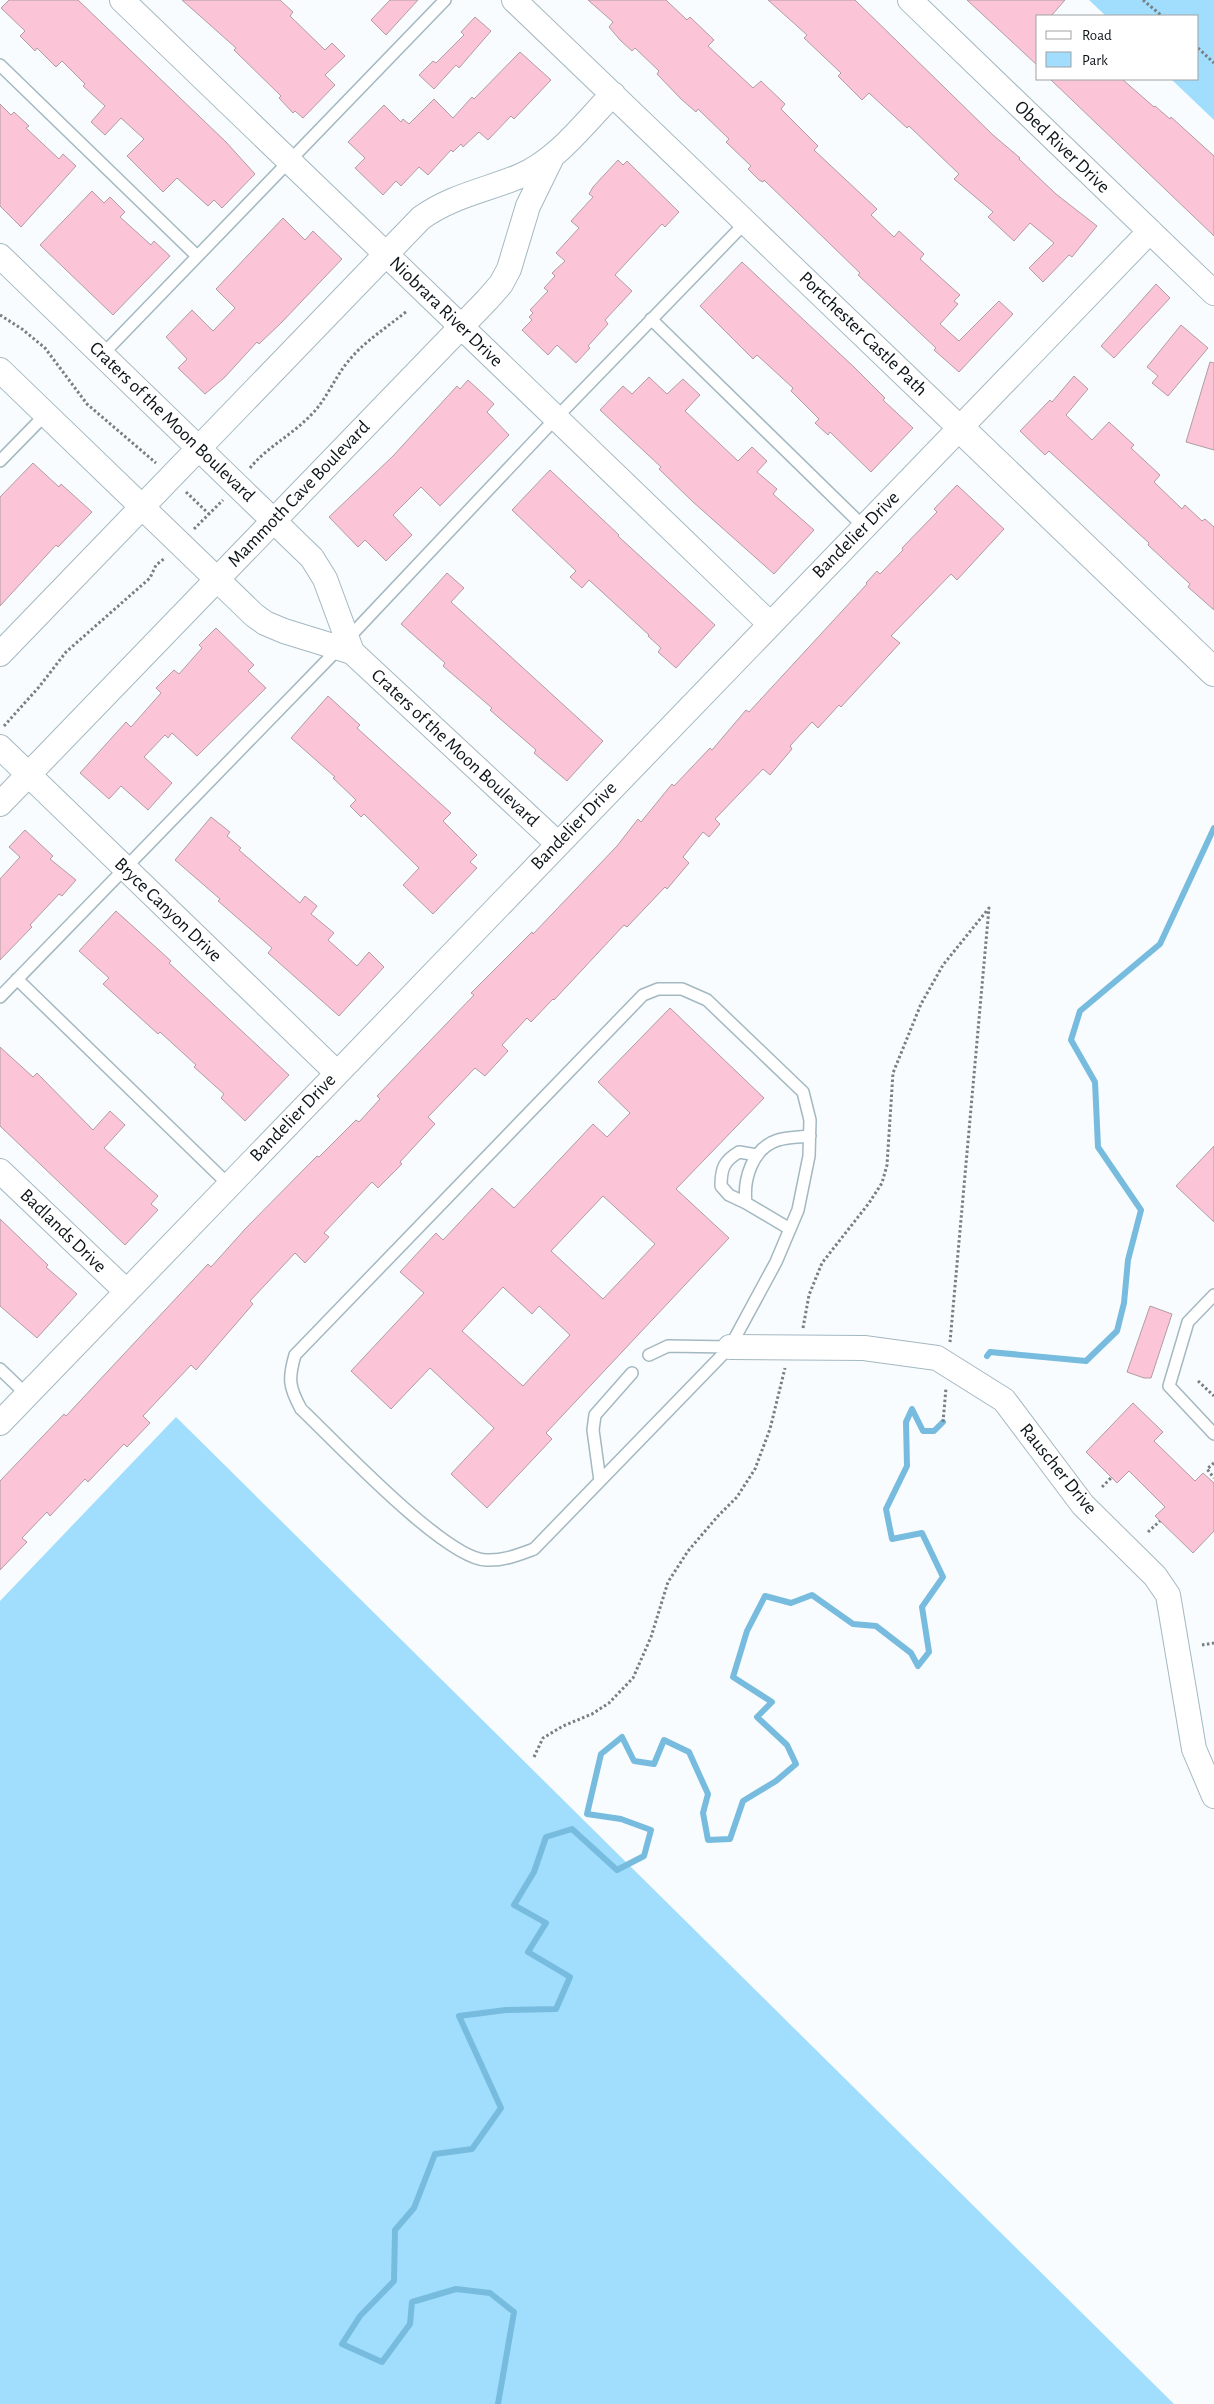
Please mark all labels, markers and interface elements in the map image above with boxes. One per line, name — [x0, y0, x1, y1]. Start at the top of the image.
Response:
legend — [1036, 15, 1199, 80]
text: Road — [1082, 28, 1112, 43]
text: Park — [1082, 53, 1108, 68]
street label: Obed River Drive — [1011, 97, 1113, 197]
street label: Niobrara River Drive — [386, 253, 506, 371]
street label: Portchester Castle Path — [795, 268, 931, 400]
street label: Craters of the Moon Boulevard — [86, 338, 258, 506]
street label: Mammoth Cave Boulevard — [224, 417, 374, 571]
street label: Bandelier Drive — [809, 488, 903, 582]
street label: Craters of the Moon Boulevard — [368, 666, 543, 831]
street label: Bandelier Drive — [528, 778, 620, 874]
street label: Bryce Canyon Drive — [111, 854, 225, 966]
street label: Bandelier Drive — [247, 1070, 339, 1166]
street label: Badlands Drive — [16, 1185, 110, 1277]
street label: Rauscher Drive — [1016, 1420, 1100, 1518]

